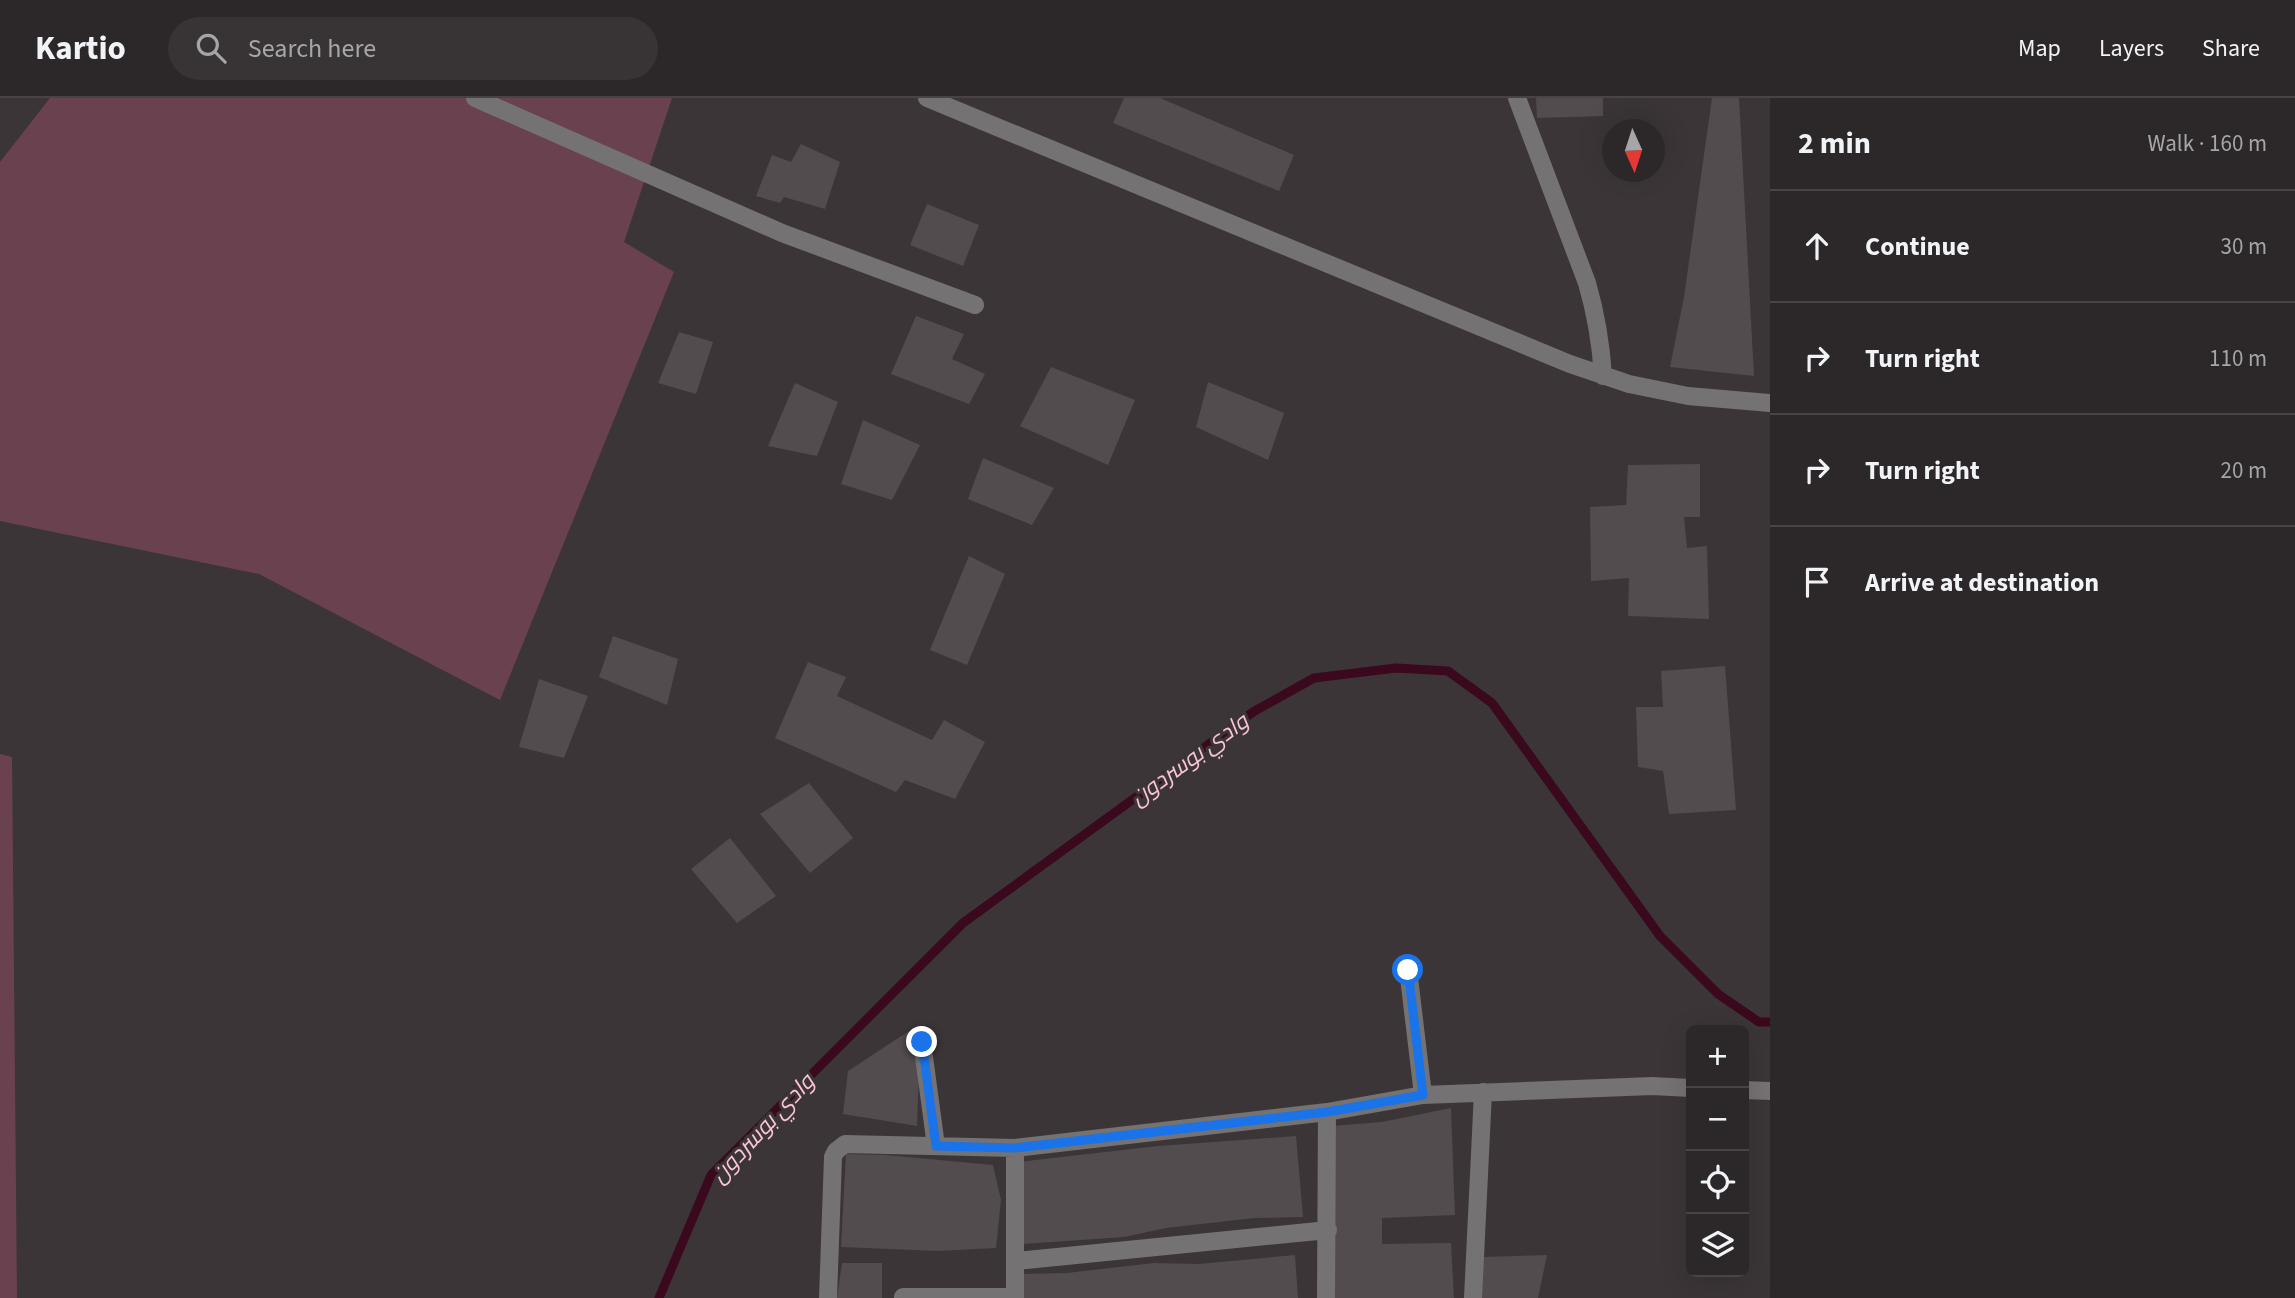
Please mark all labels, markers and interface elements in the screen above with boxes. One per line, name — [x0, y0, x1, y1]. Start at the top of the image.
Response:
search box — [168, 17, 658, 80]
text: Kartio — [35, 25, 126, 72]
icon: search — [192, 29, 230, 67]
text: Search here — [248, 30, 376, 67]
text: Map — [2018, 31, 2061, 66]
text: Layers — [2099, 31, 2164, 66]
text: Share — [2202, 31, 2260, 66]
north arrow — [1602, 119, 1665, 182]
text: 2 min — [1798, 122, 1871, 165]
text: Walk · 160 m — [2148, 127, 2267, 160]
icon: ahead — [1798, 227, 1836, 265]
text: Continue — [1865, 228, 1970, 265]
text: 30 m — [2220, 230, 2267, 263]
icon: right — [1798, 339, 1836, 377]
text: Turn right — [1865, 340, 1980, 377]
text: 110 m — [2209, 342, 2267, 375]
icon: right — [1798, 451, 1836, 489]
text: Turn right — [1865, 452, 1980, 489]
text: 20 m — [2220, 454, 2267, 487]
icon: arrive — [1798, 563, 1836, 601]
text: Arrive at destination — [1865, 564, 2099, 601]
water label: وادي بوسردون — [1123, 704, 1257, 814]
route start — [1392, 954, 1423, 985]
map controls — [1686, 1025, 1749, 1277]
button: + — [1686, 1025, 1749, 1088]
route end — [906, 1026, 937, 1057]
water label: وادي بوسردون — [703, 1065, 824, 1191]
button: − — [1686, 1088, 1749, 1151]
button: locate — [1686, 1151, 1749, 1214]
button: layers — [1686, 1214, 1749, 1277]

